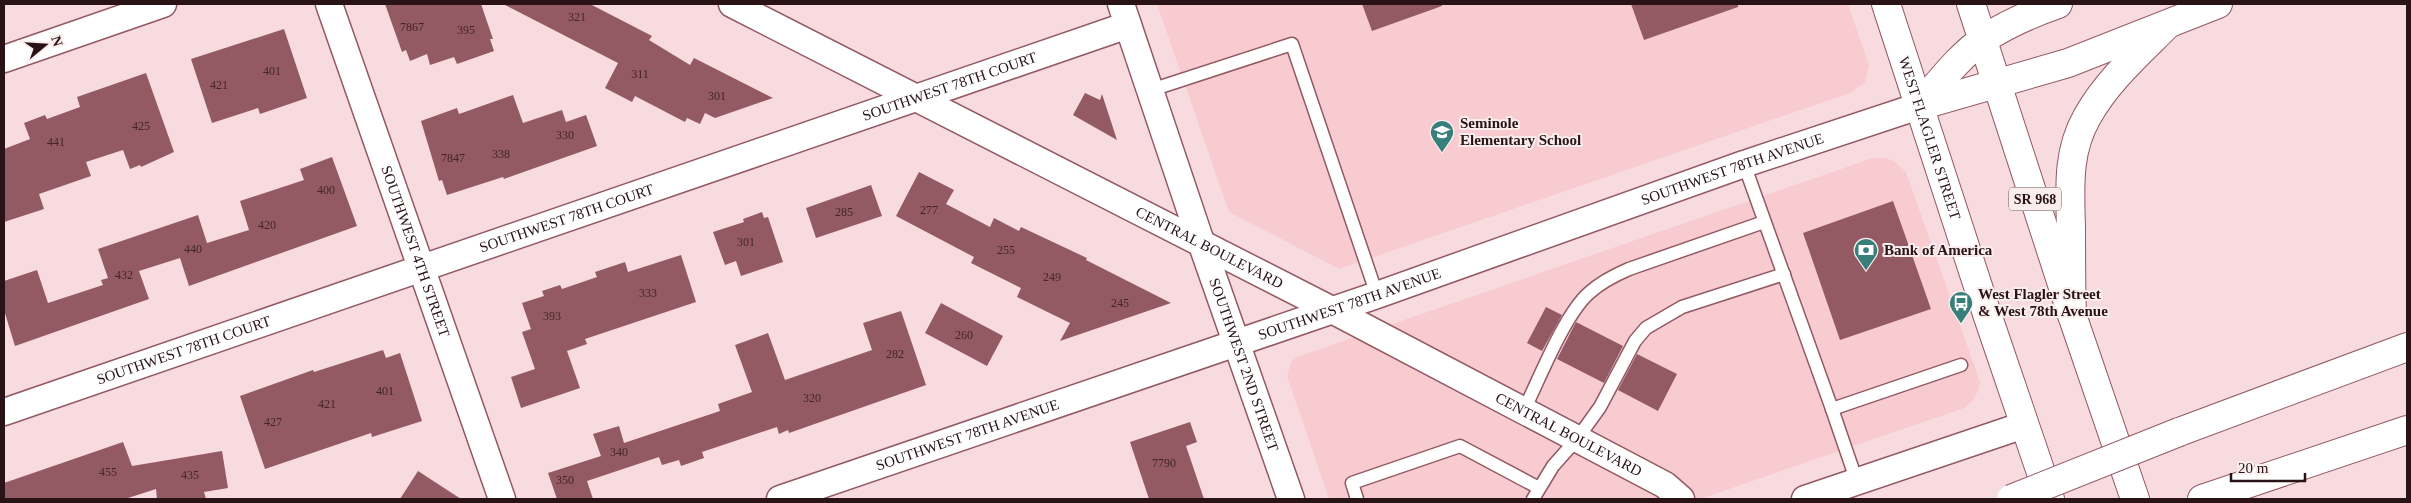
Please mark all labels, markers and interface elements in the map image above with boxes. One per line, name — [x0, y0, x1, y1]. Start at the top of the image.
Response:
house number: 321 — [568, 10, 586, 24]
north arrow — [20, 20, 70, 70]
house number: 7867 — [400, 20, 424, 34]
house number: 395 — [457, 23, 475, 37]
text: N — [48, 34, 66, 48]
street label: SOUTHWEST 78TH COURT — [860, 49, 1039, 124]
street label: WEST FLAGLER STREET — [1896, 54, 1964, 222]
house number: 401 — [263, 64, 281, 78]
house number: 311 — [631, 67, 649, 81]
house number: 421 — [210, 78, 228, 92]
house number: 301 — [708, 89, 726, 103]
place label: Seminole Elementary School — [1460, 115, 1581, 148]
house number: 425 — [132, 119, 150, 133]
school or university icon: Seminole Elementary School — [1429, 119, 1455, 153]
house number: 330 — [556, 128, 574, 142]
street label: SOUTHWEST 78TH AVENUE — [1639, 130, 1826, 208]
house number: 441 — [47, 135, 65, 149]
house number: 338 — [492, 147, 510, 161]
house number: 7847 — [441, 151, 465, 165]
street label: SOUTHWEST 4TH STREET — [378, 163, 453, 339]
street label: SOUTHWEST 78TH COURT — [477, 181, 656, 256]
house number: 400 — [317, 183, 335, 197]
road number: SR 968 — [2009, 188, 2061, 210]
house number: 277 — [920, 203, 938, 217]
street label: CENTRAL BOULEVARD — [1133, 203, 1286, 292]
house number: 285 — [835, 205, 853, 219]
house number: 420 — [258, 218, 276, 232]
house number: 301 — [737, 235, 755, 249]
bank icon: Bank of America — [1853, 237, 1879, 271]
house number: 440 — [184, 242, 202, 256]
place label: Bank of America — [1884, 242, 1993, 258]
house number: 255 — [997, 243, 1015, 257]
street label: SOUTHWEST 78TH AVENUE — [1256, 265, 1443, 343]
house number: 432 — [115, 268, 133, 282]
house number: 249 — [1043, 270, 1061, 284]
street label: SOUTHWEST 2ND STREET — [1206, 276, 1282, 453]
house number: 333 — [639, 286, 657, 300]
place label: West Flagler Street & West 78th Avenue — [1978, 286, 2108, 319]
bus stop icon: West Flagler Street & West 78th Avenue — [1948, 290, 1974, 324]
house number: 245 — [1111, 296, 1129, 310]
house number: 393 — [543, 309, 561, 323]
street label: SOUTHWEST 78TH COURT — [94, 313, 273, 388]
house number: 260 — [955, 328, 973, 342]
house number: 282 — [886, 347, 904, 361]
house number: 401 — [376, 384, 394, 398]
street label: CENTRAL BOULEVARD — [1493, 389, 1645, 480]
house number: 320 — [803, 391, 821, 405]
street label: SOUTHWEST 78TH AVENUE — [874, 396, 1061, 474]
house number: 421 — [318, 397, 336, 411]
house number: 427 — [264, 415, 282, 429]
house number: 340 — [610, 445, 628, 459]
scale bar — [2231, 450, 2305, 482]
house number: 7790 — [1152, 456, 1176, 470]
text: 20 m — [2238, 460, 2269, 476]
house number: 455 — [99, 465, 117, 479]
house number: 435 — [181, 468, 199, 482]
house number: 350 — [556, 473, 574, 487]

